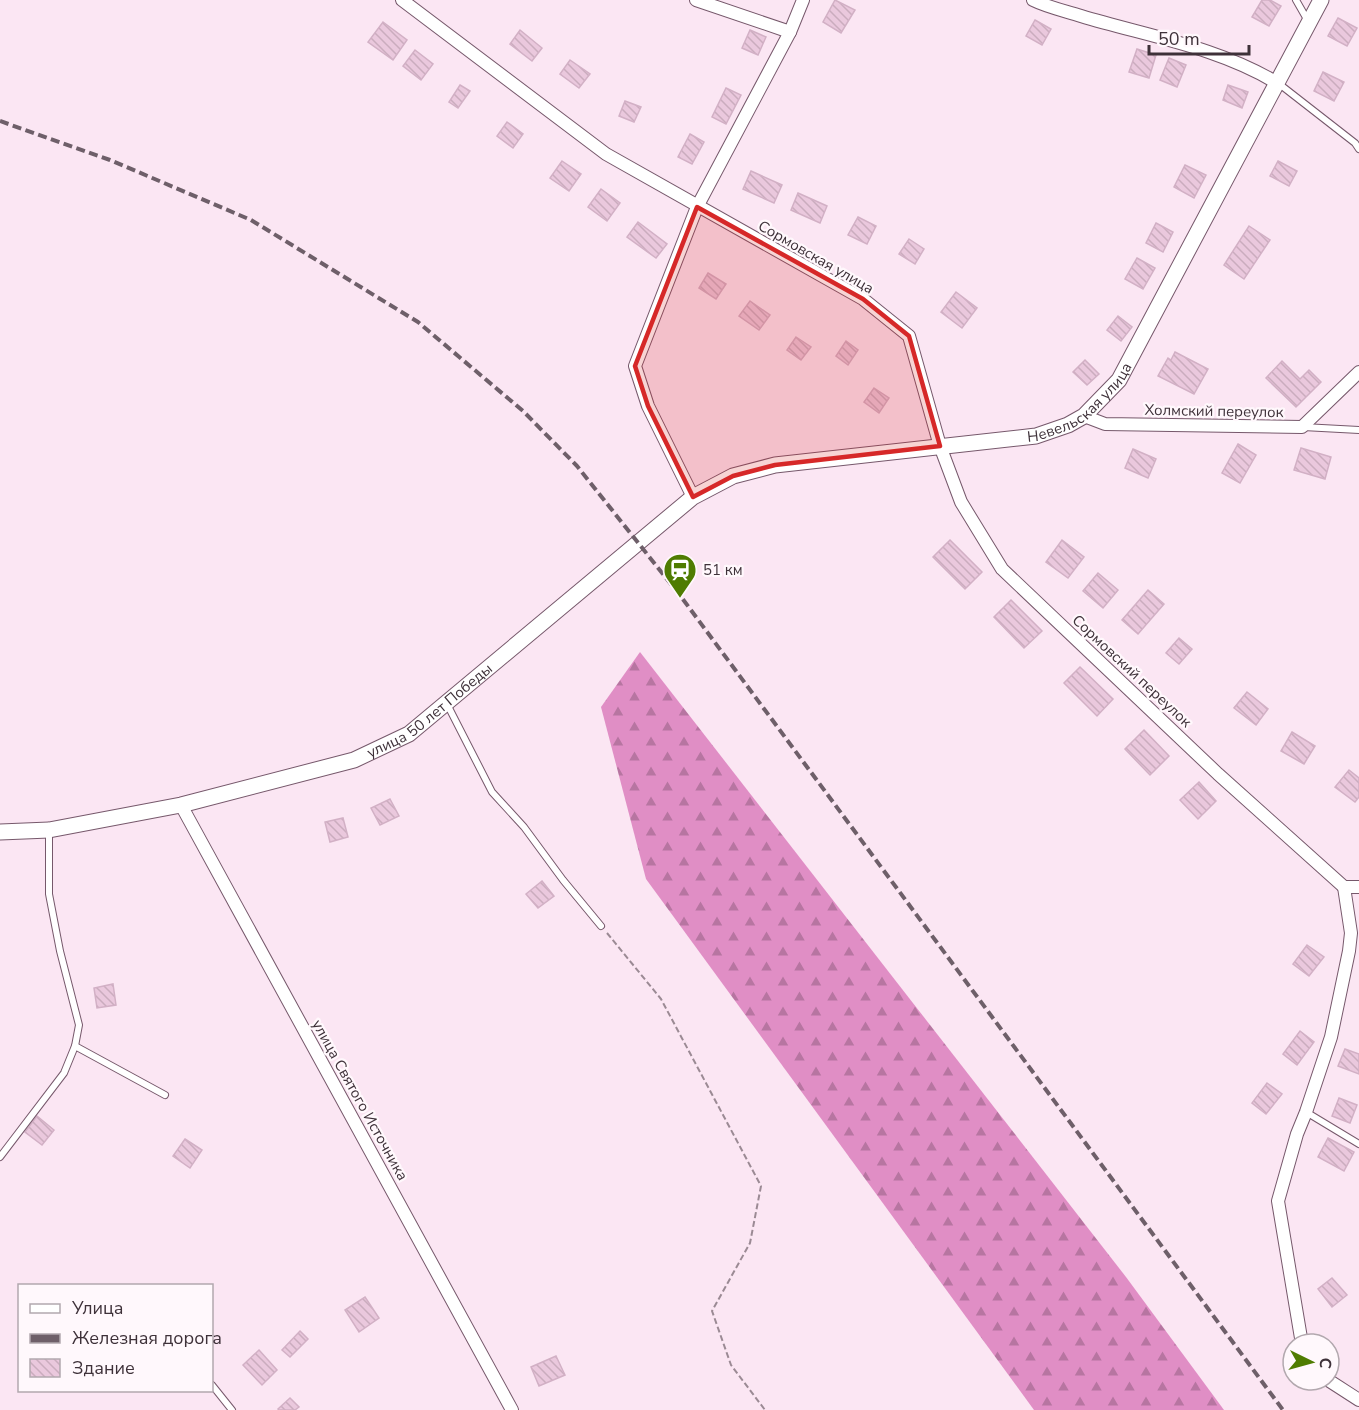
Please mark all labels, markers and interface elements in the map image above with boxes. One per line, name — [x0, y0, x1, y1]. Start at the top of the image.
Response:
scale bar — [1149, 18, 1250, 56]
text: 50 m — [1158, 27, 1200, 51]
street label: Сормовская улица — [754, 216, 878, 298]
street label: Невельская улица — [1026, 359, 1136, 447]
street label: Холмский переулок — [1144, 400, 1284, 422]
station icon: 51 км — [662, 552, 698, 599]
place label: 51 км — [703, 560, 743, 580]
street label: Сормовский переулок — [1068, 610, 1196, 732]
street label: улица 50 лет Победы — [363, 659, 497, 763]
street label: улица Святого Источника — [307, 1016, 413, 1184]
legend — [18, 1284, 213, 1392]
text: Улица — [71, 1296, 123, 1320]
text: Железная дорога — [72, 1326, 222, 1350]
north arrow — [1281, 1332, 1341, 1392]
text: Здание — [72, 1356, 135, 1380]
text: С — [1314, 1357, 1336, 1370]

